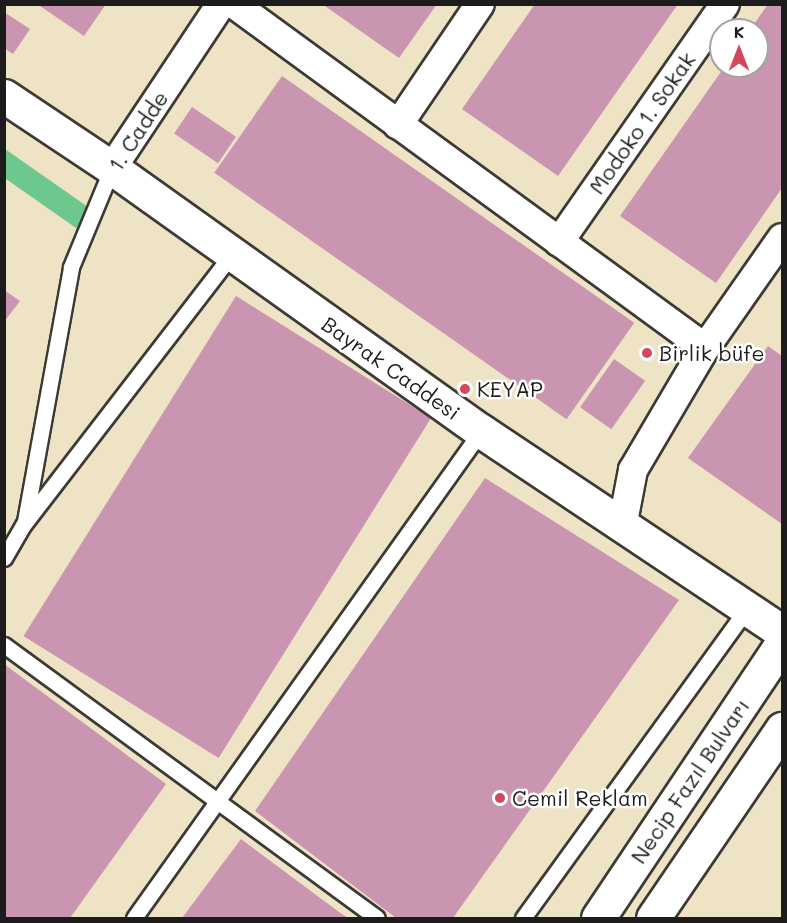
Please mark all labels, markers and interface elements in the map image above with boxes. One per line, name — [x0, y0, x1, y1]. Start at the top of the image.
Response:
north arrow — [709, 18, 769, 78]
text: K — [734, 21, 744, 42]
street label: Modoko 1. Sokak — [584, 47, 700, 199]
street label: 1. Cadde — [103, 86, 173, 176]
street label: Bayrak Caddesi — [317, 311, 465, 425]
place label: Birlik büfe — [659, 340, 765, 366]
marker: Birlik büfe — [640, 346, 654, 360]
place label: KEYAP — [477, 376, 543, 402]
marker: KEYAP — [458, 382, 472, 396]
street label: Necip Fazıl Bulvarı — [626, 694, 754, 868]
place label: Cemil Reklam — [512, 785, 648, 811]
marker: Cemil Reklam — [493, 791, 507, 805]

